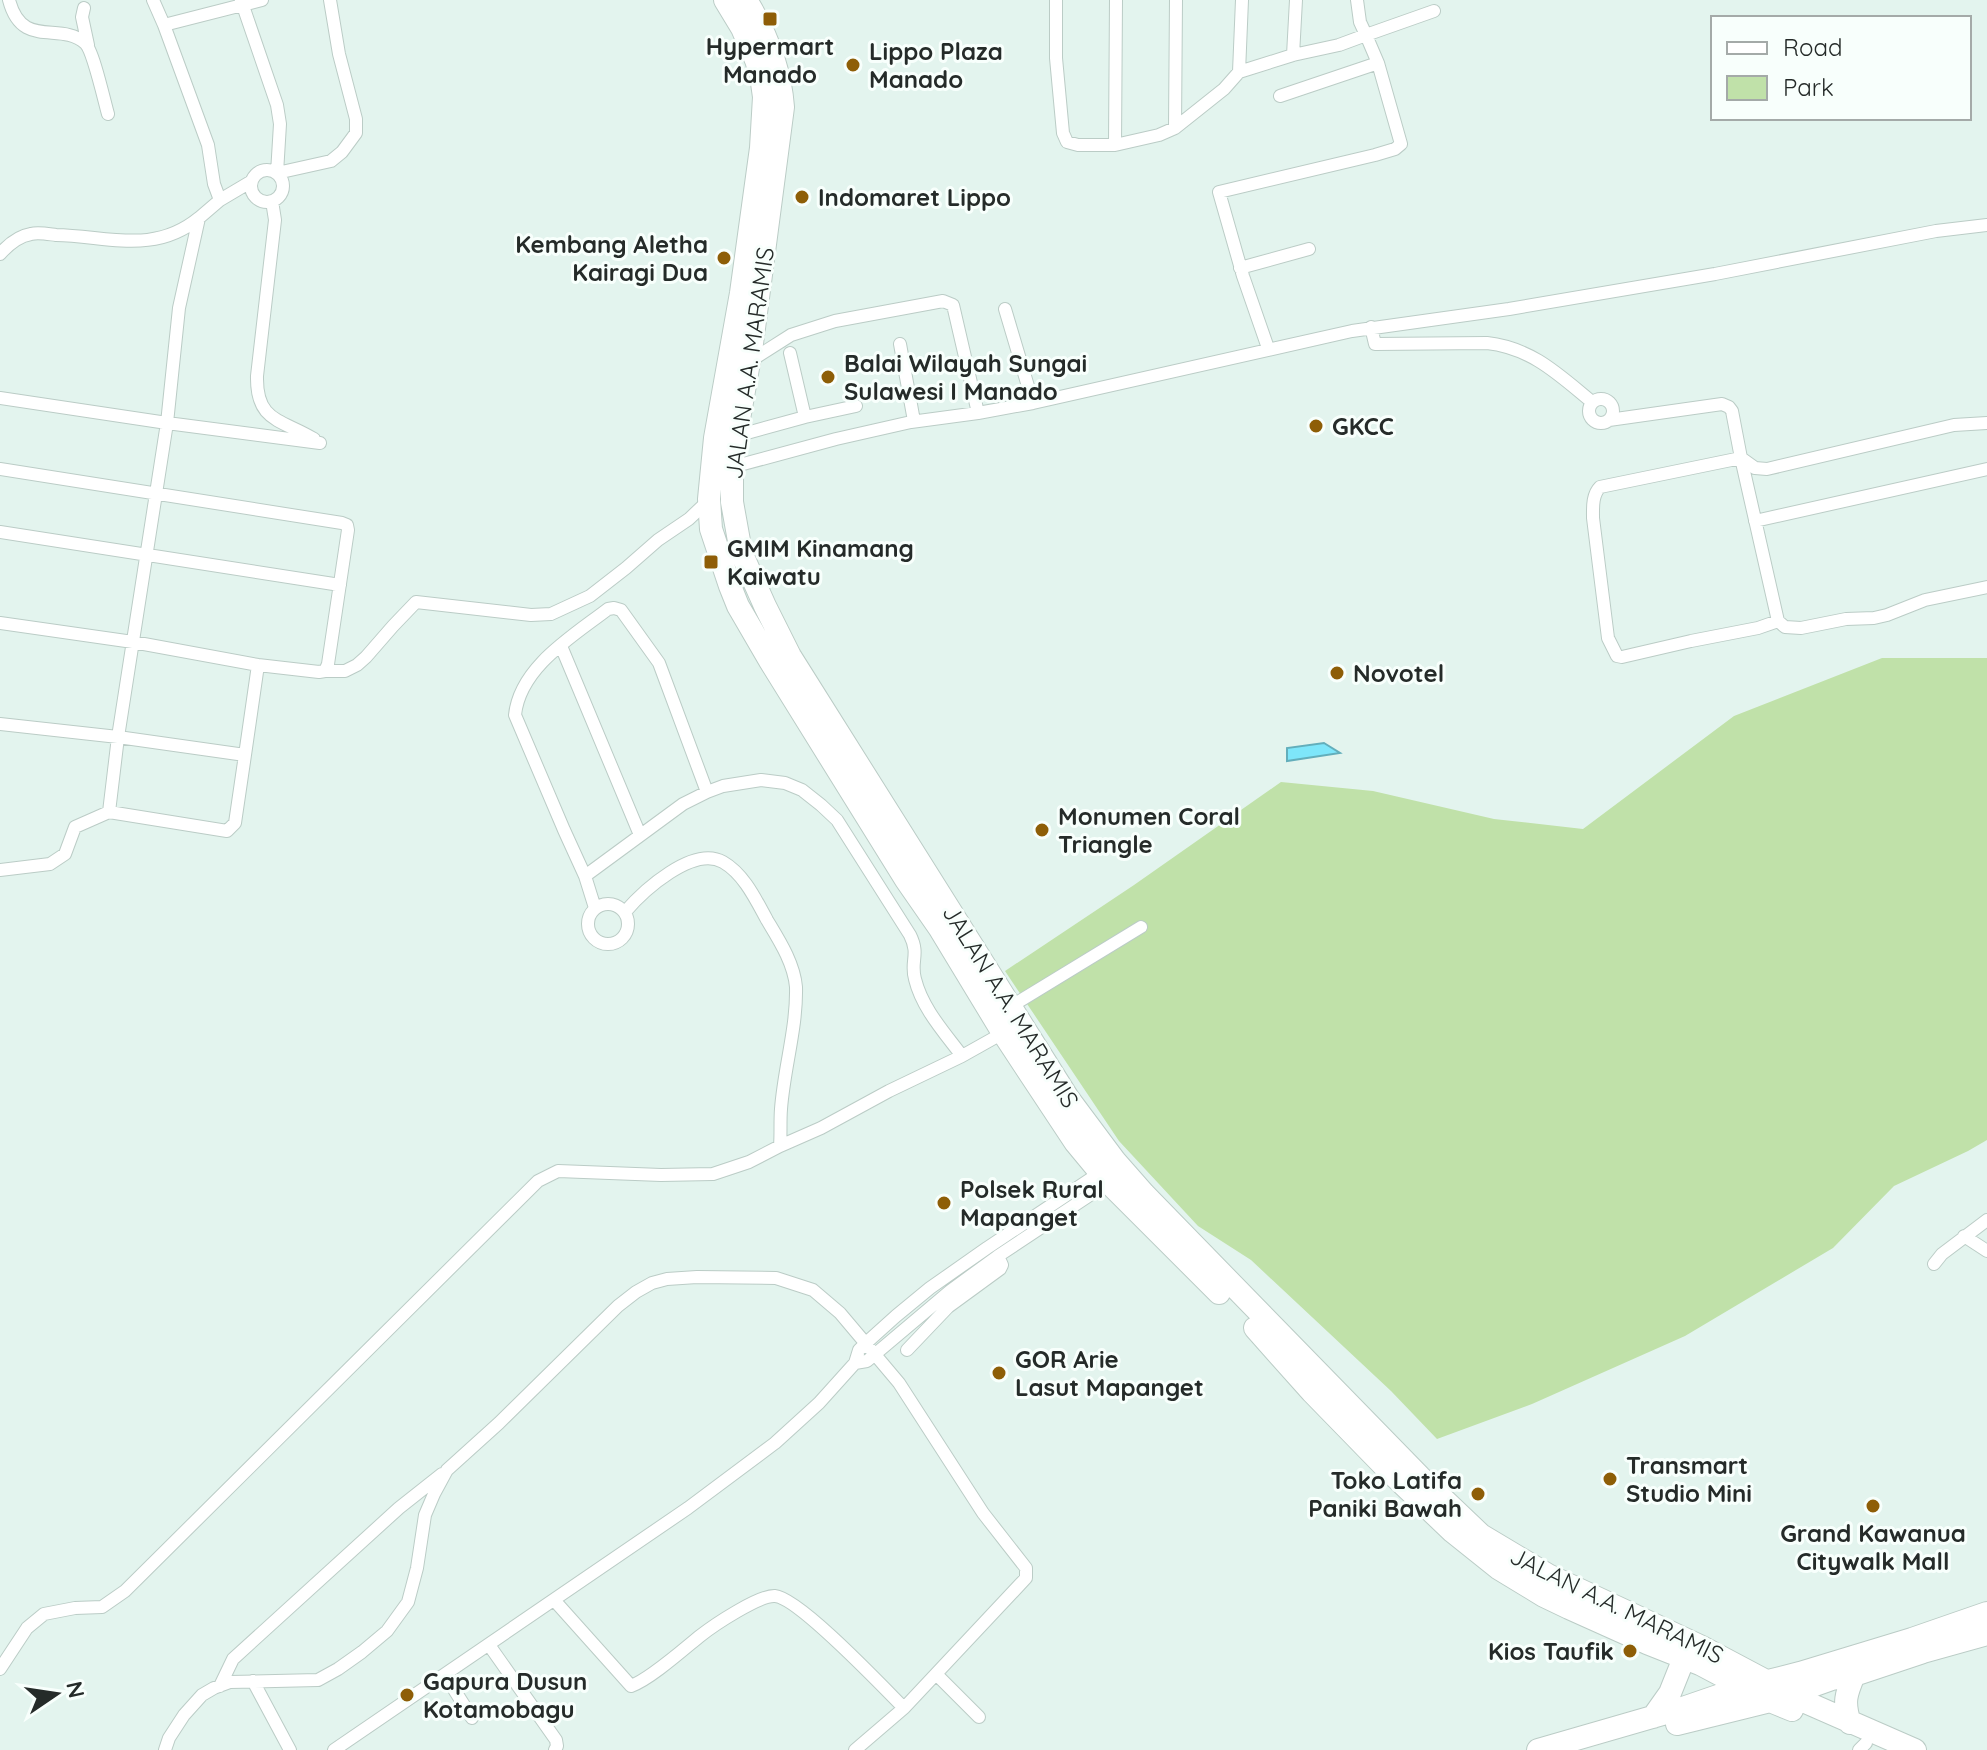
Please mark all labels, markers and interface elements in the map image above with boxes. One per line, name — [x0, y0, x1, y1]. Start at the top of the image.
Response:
marker: Hypermart Manado — [761, 10, 779, 28]
legend — [1711, 16, 1971, 120]
place label: Hypermart Manado — [706, 31, 834, 89]
text: Road — [1783, 32, 1843, 62]
place label: Lippo Plaza Manado — [869, 36, 1003, 94]
marker: Lippo Plaza Manado — [844, 56, 862, 74]
text: Park — [1783, 72, 1834, 102]
place label: Indomaret Lippo — [818, 182, 1011, 212]
marker: Indomaret Lippo — [793, 188, 811, 206]
place label: Kembang Aletha Kairagi Dua — [515, 229, 708, 287]
street label: JALAN A.A. MARAMIS — [718, 245, 780, 481]
marker: Kembang Aletha Kairagi Dua — [715, 249, 733, 267]
place label: Balai Wilayah Sungai Sulawesi I Manado — [844, 348, 1087, 406]
marker: Balai Wilayah Sungai Sulawesi I Manado — [819, 368, 837, 386]
place label: GKCC — [1332, 411, 1394, 441]
marker: GKCC — [1307, 417, 1325, 435]
place label: GMIM Kinamang Kaiwatu — [727, 533, 914, 591]
marker: GMIM Kinamang Kaiwatu — [702, 553, 720, 571]
place label: Novotel — [1353, 658, 1444, 688]
marker: Novotel — [1328, 664, 1346, 682]
place label: Monumen Coral Triangle — [1058, 801, 1240, 859]
marker: Monumen Coral Triangle — [1033, 821, 1051, 839]
street label: JALAN A.A. MARAMIS — [936, 899, 1086, 1113]
place label: Polsek Rural Mapanget — [960, 1174, 1104, 1232]
marker: Polsek Rural Mapanget — [935, 1194, 953, 1212]
place label: GOR Arie Lasut Mapanget — [1015, 1344, 1204, 1402]
marker: GOR Arie Lasut Mapanget — [990, 1364, 1008, 1382]
place label: Transmart Studio Mini — [1626, 1450, 1752, 1508]
place label: Toko Latifa Paniki Bawah — [1308, 1465, 1462, 1523]
marker: Transmart Studio Mini — [1601, 1470, 1619, 1488]
marker: Toko Latifa Paniki Bawah — [1469, 1485, 1487, 1503]
marker: Grand Kawanua Citywalk Mall — [1864, 1497, 1882, 1515]
place label: Grand Kawanua Citywalk Mall — [1780, 1518, 1966, 1576]
street label: JALAN A.A. MARAMIS — [1505, 1540, 1729, 1670]
place label: Kios Taufik — [1488, 1636, 1614, 1666]
marker: Kios Taufik — [1621, 1642, 1639, 1660]
north arrow — [16, 1654, 96, 1734]
place label: Gapura Dusun Kotamobagu — [423, 1666, 587, 1724]
text: N — [60, 1678, 91, 1701]
marker: Gapura Dusun Kotamobagu — [398, 1686, 416, 1704]

